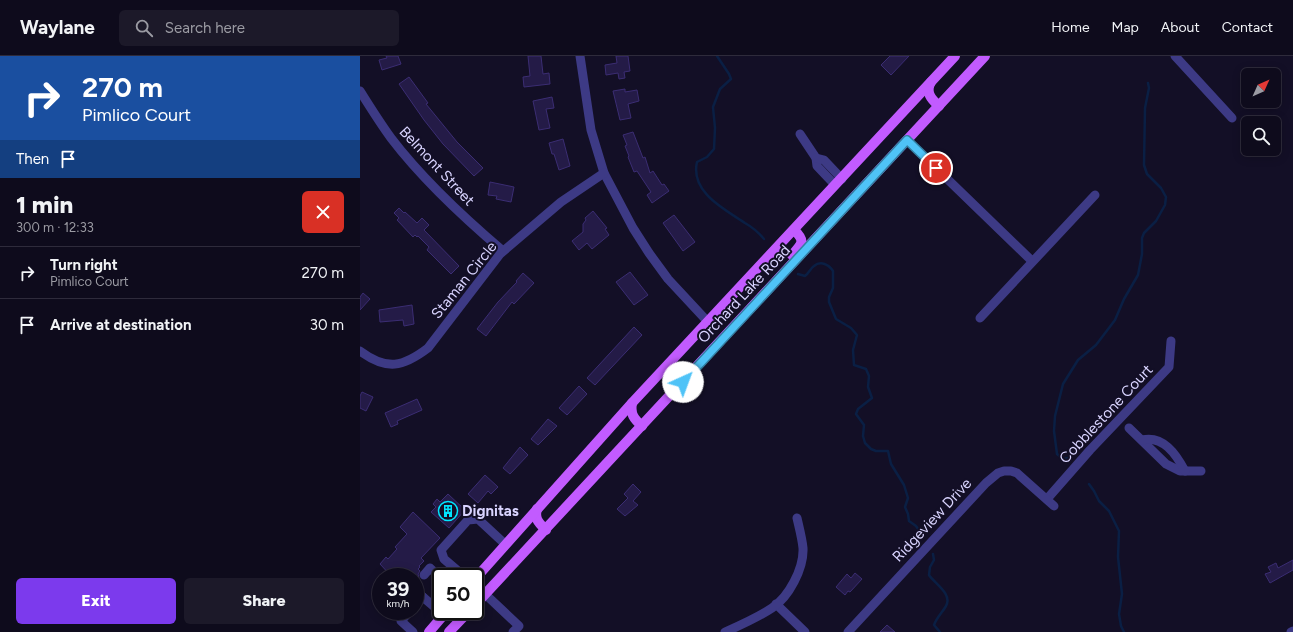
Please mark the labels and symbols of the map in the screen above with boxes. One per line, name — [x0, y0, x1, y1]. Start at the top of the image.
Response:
north arrow — [1241, 68, 1281, 108]
street label: Belmont Street — [396, 123, 479, 210]
pin — [919, 151, 953, 185]
street label: Staman Circle — [427, 238, 501, 322]
street label: Orchard Lake Road — [694, 241, 794, 347]
position arrow — [662, 361, 704, 403]
street label: Cobblestone Court — [1055, 361, 1157, 467]
street label: Ridgeview Drive — [889, 474, 975, 566]
building icon: Dignitas — [437, 500, 459, 522]
place label: Dignitas — [462, 502, 519, 520]
speed limit sign: 50 — [432, 568, 484, 620]

